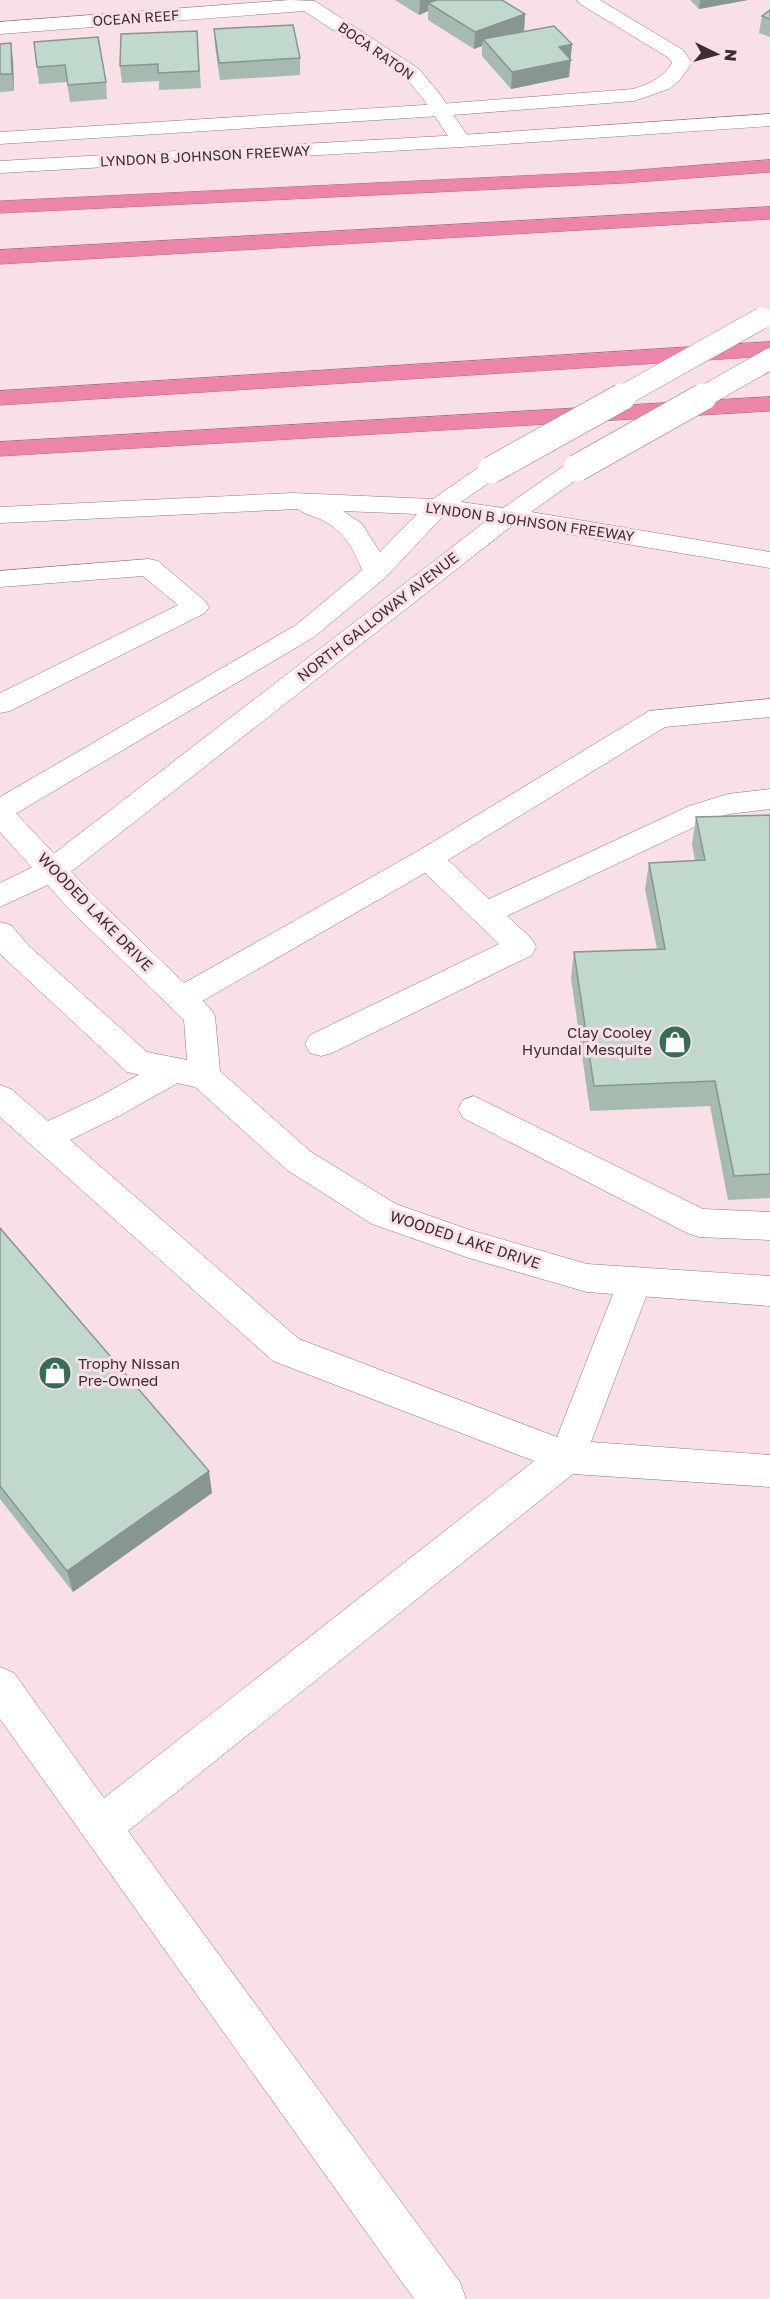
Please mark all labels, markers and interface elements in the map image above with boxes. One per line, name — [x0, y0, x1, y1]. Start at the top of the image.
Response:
street label: OCEAN REEF — [92, 6, 180, 29]
street label: BOCA RATON — [335, 18, 418, 83]
north arrow — [686, 24, 746, 84]
text: N — [720, 48, 741, 62]
street label: LYNDON B JOHNSON FREEWAY — [99, 142, 311, 169]
street label: LYNDON B JOHNSON FREEWAY — [425, 498, 635, 545]
street label: NORTH GALLOWAY AVENUE — [293, 548, 462, 685]
street label: WOODED LAKE DRIVE — [35, 848, 157, 974]
place label: Clay Cooley Hyundai Mesquite — [522, 1023, 653, 1058]
shop icon: Clay Cooley Hyundai Mesquite — [657, 1024, 693, 1060]
street label: WOODED LAKE DRIVE — [388, 1206, 543, 1272]
place label: Trophy Nissan Pre-Owned — [78, 1354, 180, 1389]
shop icon: Trophy Nissan Pre-Owned — [37, 1355, 73, 1391]

